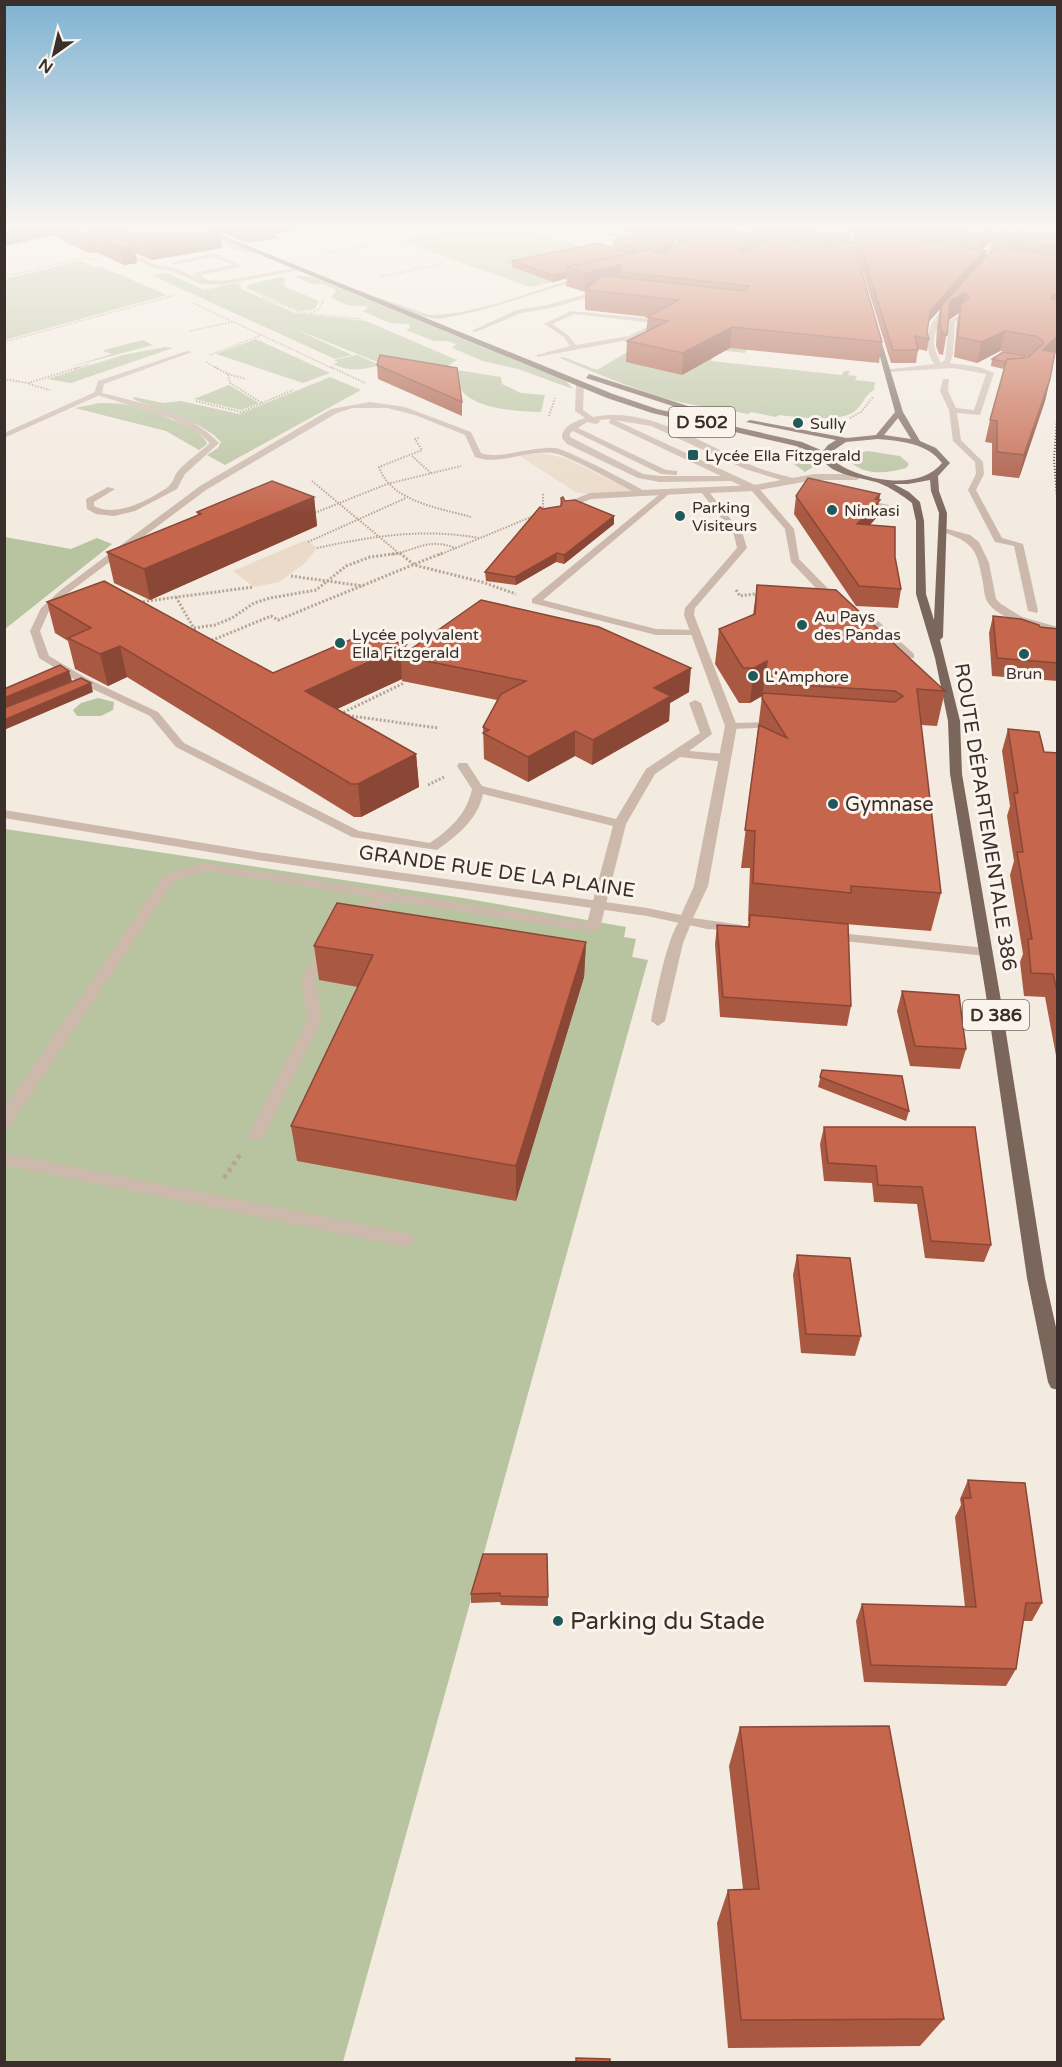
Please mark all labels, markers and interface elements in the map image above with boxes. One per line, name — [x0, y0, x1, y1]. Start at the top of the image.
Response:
north arrow — [24, 24, 84, 84]
text: N — [35, 54, 57, 77]
road number: D 502 — [669, 407, 735, 437]
place label: Sully — [810, 414, 846, 434]
marker: Sully — [791, 416, 805, 430]
place label: Lycée Ella Fitzgerald — [705, 446, 861, 466]
marker: Lycée Ella Fitzgerald — [686, 448, 700, 462]
place label: Parking Visiteurs — [692, 498, 757, 536]
place label: Ninkasi — [844, 501, 900, 521]
marker: Ninkasi — [825, 503, 839, 517]
marker: Parking Visiteurs — [673, 509, 687, 523]
place label: Au Pays des Pandas — [814, 607, 901, 645]
marker: Au Pays des Pandas — [795, 618, 809, 632]
place label: Lycée polyvalent Ella Fitzgerald — [352, 625, 479, 663]
marker: Lycée polyvalent Ella Fitzgerald — [333, 636, 347, 650]
marker: Brun — [1017, 647, 1031, 661]
street label: ROUTE DÉPARTEMENTALE 386 — [949, 661, 1022, 973]
place label: Brun — [1006, 664, 1042, 684]
place label: L'Amphore — [765, 667, 849, 687]
marker: L'Amphore — [746, 669, 760, 683]
place label: Gymnase — [845, 793, 934, 817]
marker: Gymnase — [826, 797, 840, 811]
street label: GRANDE RUE DE LA PLAINE — [357, 841, 637, 903]
road number: D 386 — [963, 1000, 1029, 1030]
place label: Parking du Stade — [570, 1607, 765, 1636]
marker: Parking du Stade — [551, 1614, 565, 1628]

